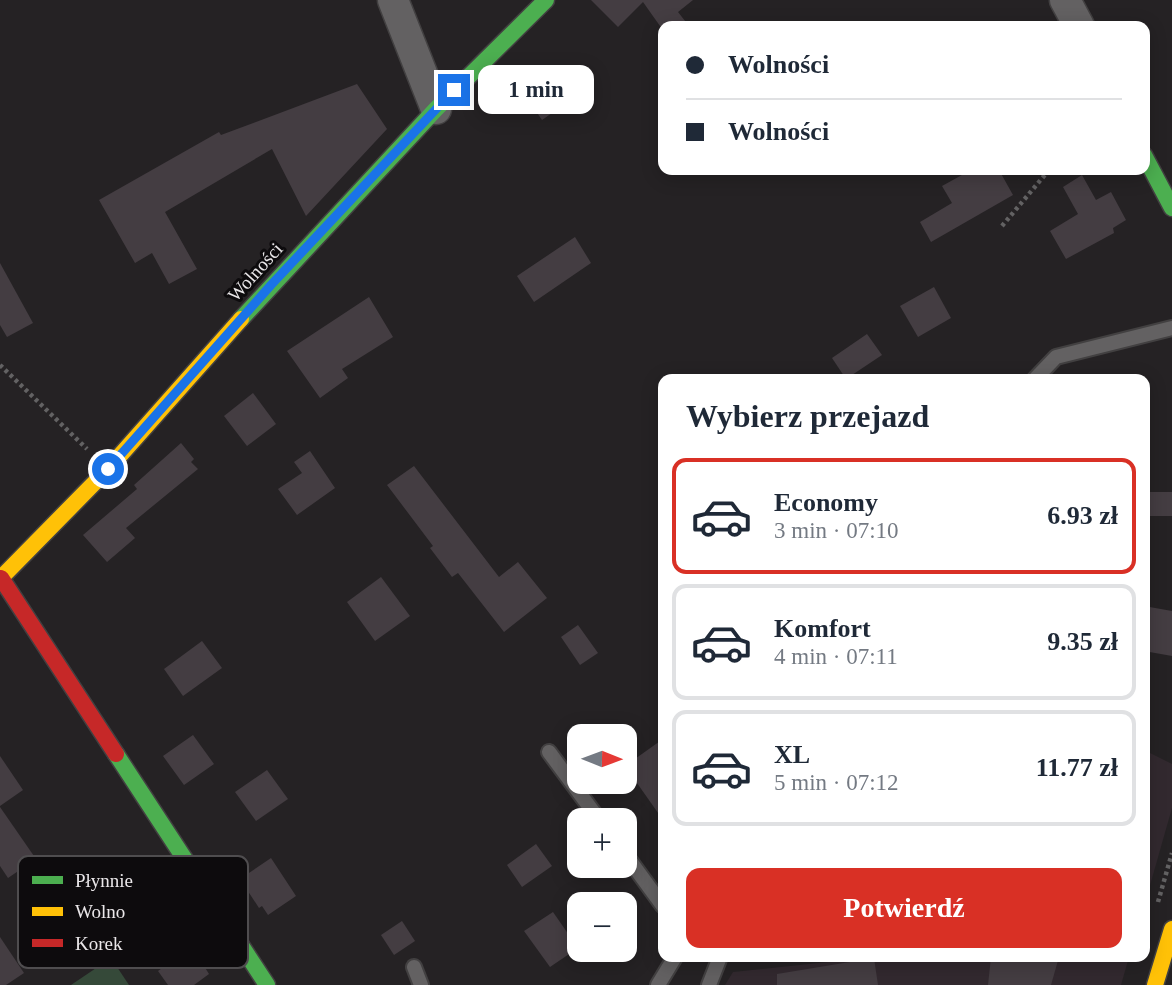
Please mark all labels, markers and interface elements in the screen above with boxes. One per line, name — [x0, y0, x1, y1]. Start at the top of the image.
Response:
text: Wolności — [728, 50, 829, 79]
callout: 1 min — [478, 66, 594, 114]
route end — [438, 74, 470, 106]
text: 1 min — [508, 77, 564, 102]
text: Wolności — [728, 117, 829, 146]
street label: Wolności — [223, 238, 287, 306]
text: Wybierz przejazd — [686, 398, 929, 434]
route start — [92, 453, 124, 485]
icon: car — [690, 485, 753, 548]
text: Economy — [774, 488, 878, 517]
text: 6.93 zł — [1047, 501, 1118, 530]
text: 3 min · 07:10 — [774, 518, 899, 543]
icon: car — [690, 611, 753, 674]
text: Komfort — [774, 614, 871, 643]
text: 9.35 zł — [1047, 627, 1118, 656]
text: 4 min · 07:11 — [774, 644, 898, 669]
north arrow — [567, 724, 637, 794]
map controls — [567, 724, 637, 962]
icon: car — [690, 737, 753, 800]
text: XL — [774, 740, 810, 769]
text: 11.77 zł — [1036, 753, 1118, 782]
text: 5 min · 07:12 — [774, 770, 899, 795]
button: + — [567, 808, 637, 878]
legend — [18, 856, 248, 968]
button: Potwierdź — [686, 868, 1122, 948]
text: Płynnie — [75, 870, 133, 891]
button: − — [567, 892, 637, 962]
text: Wolno — [75, 901, 125, 922]
text: Korek — [75, 933, 123, 954]

